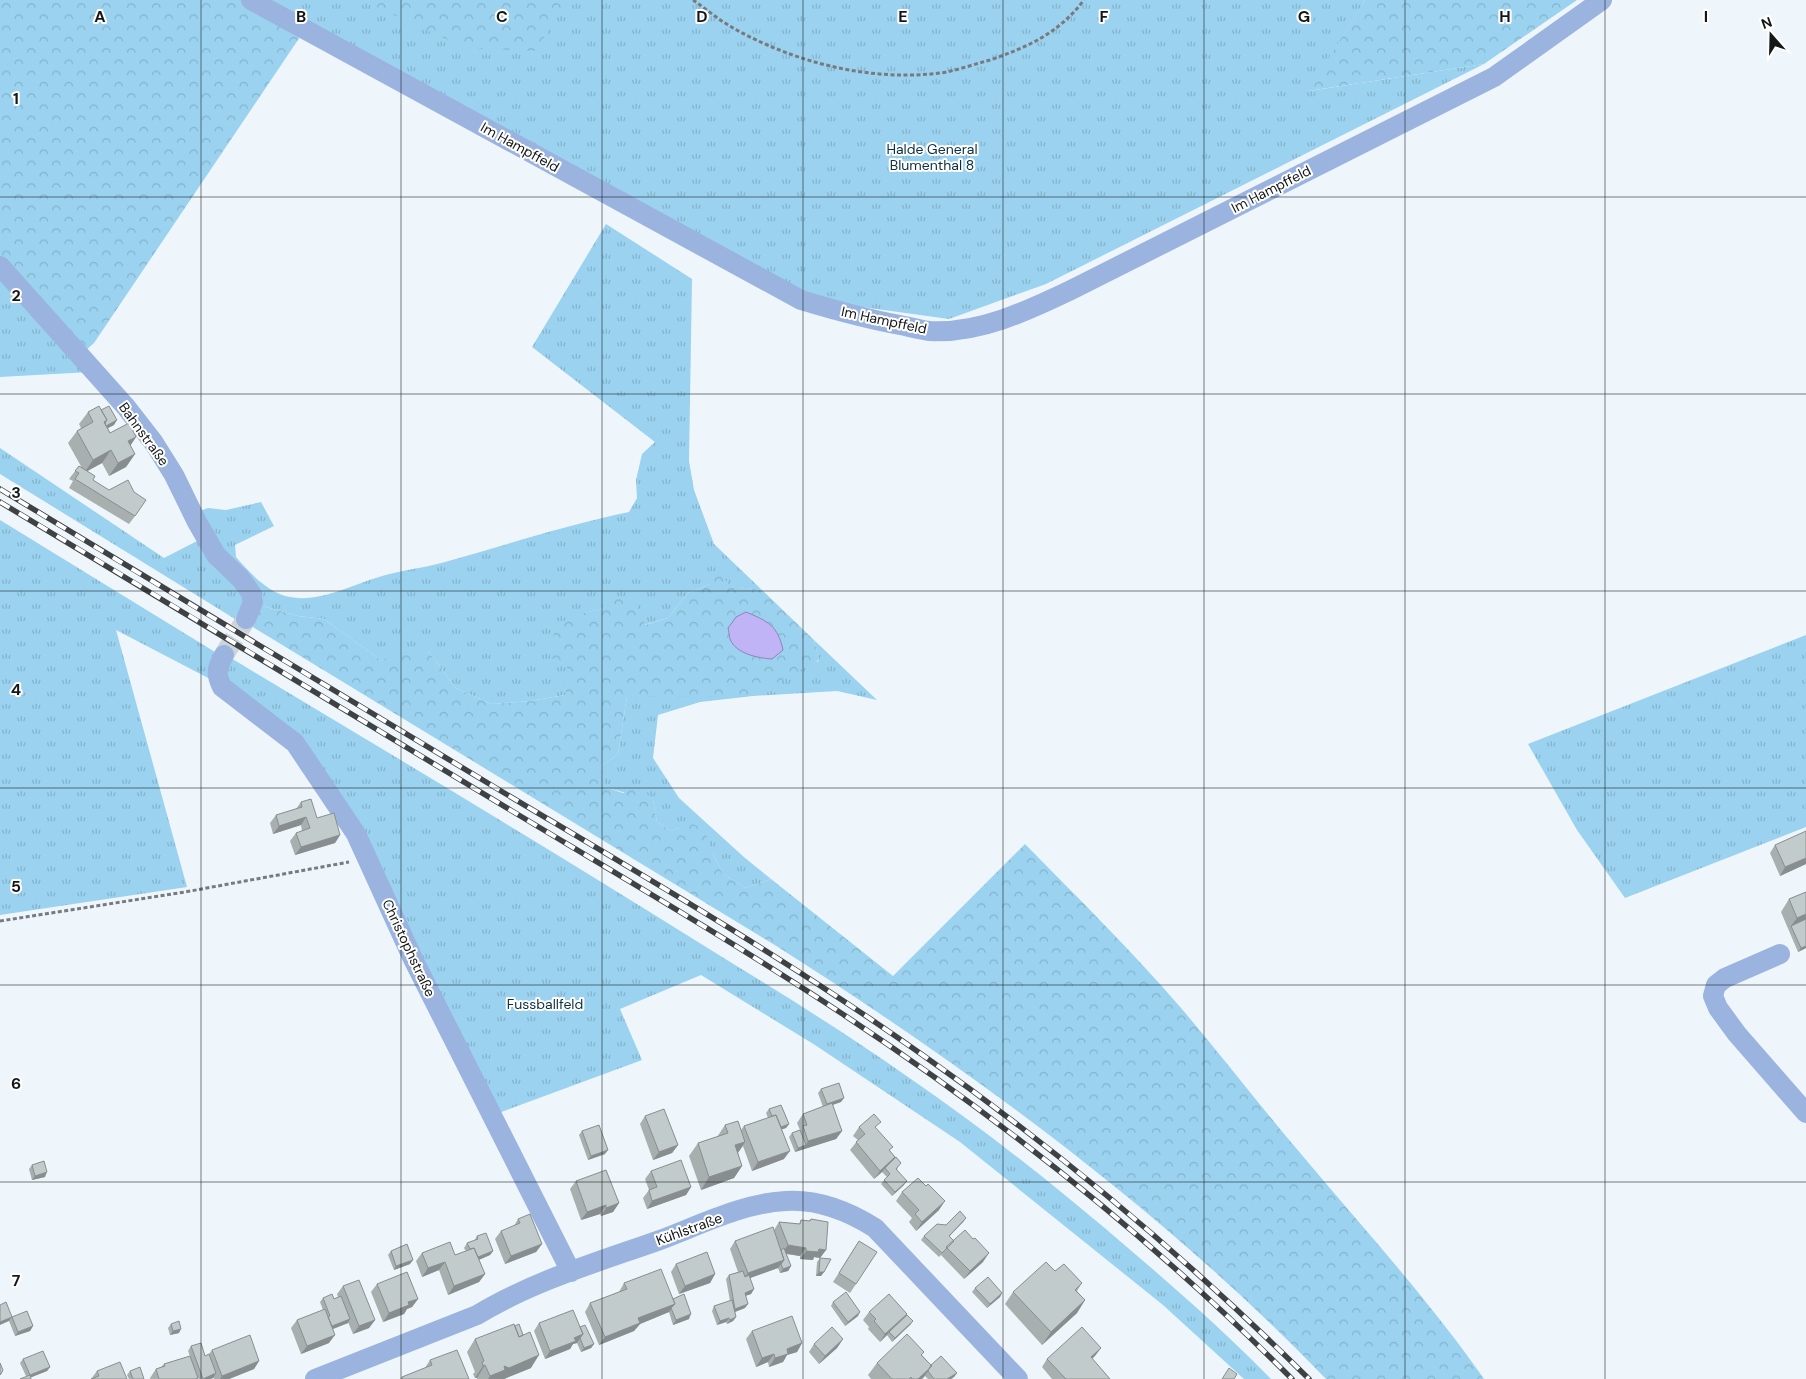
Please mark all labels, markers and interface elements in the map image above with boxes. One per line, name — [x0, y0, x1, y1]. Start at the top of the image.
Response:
text: A — [94, 6, 106, 27]
text: B — [296, 6, 306, 27]
text: C — [496, 6, 508, 27]
text: D — [696, 6, 708, 27]
text: E — [898, 6, 908, 27]
text: F — [1100, 6, 1109, 27]
text: G — [1298, 6, 1310, 27]
text: H — [1499, 6, 1511, 27]
text: I — [1704, 6, 1708, 27]
north arrow — [1746, 10, 1796, 60]
text: N — [1759, 13, 1774, 33]
text: 1 — [13, 88, 19, 109]
street label: Im Hampffeld — [478, 118, 562, 176]
park label: Halde General Blumenthal 8 — [886, 140, 978, 174]
street label: Im Hampffeld — [1228, 161, 1314, 217]
text: 2 — [11, 285, 21, 306]
street label: Im Hampffeld — [840, 302, 928, 338]
street label: Bahnstraße — [115, 399, 173, 469]
text: 3 — [11, 482, 21, 503]
text: 4 — [11, 679, 21, 700]
text: 5 — [11, 876, 21, 897]
street label: Christophstraße — [378, 896, 440, 1000]
park label: Fussballfeld — [507, 995, 583, 1013]
text: 6 — [11, 1073, 21, 1094]
street label: Kühlstraße — [653, 1209, 725, 1249]
text: 7 — [12, 1270, 21, 1291]

